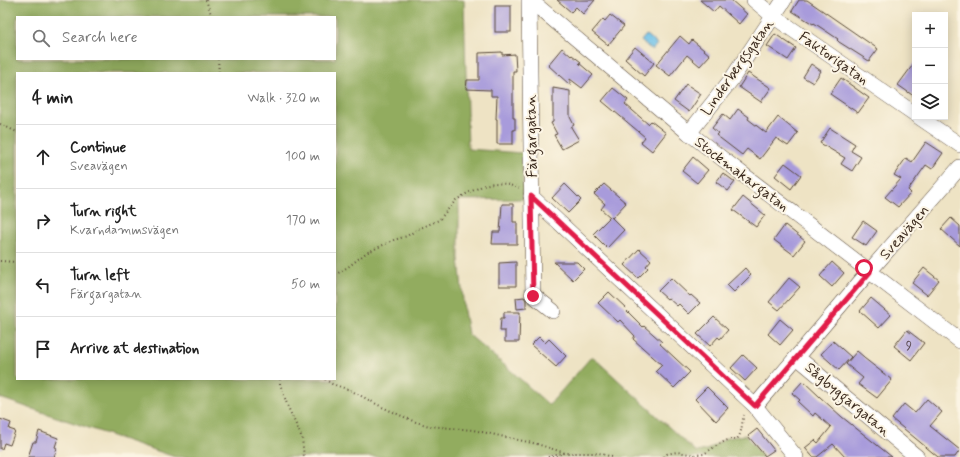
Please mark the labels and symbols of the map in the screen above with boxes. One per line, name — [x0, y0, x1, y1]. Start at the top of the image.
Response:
street label: Linderbergsgatan — [697, 15, 780, 120]
street label: Faktorigatan — [794, 27, 872, 91]
street label: Färgargatan — [521, 94, 544, 178]
street label: Stockmakargatan — [689, 133, 793, 218]
street label: Sveavägen — [875, 201, 934, 264]
route start — [855, 259, 873, 277]
route end — [524, 287, 542, 305]
house number: 9 — [906, 338, 912, 355]
street label: Sågbyggargatan — [800, 358, 894, 442]

